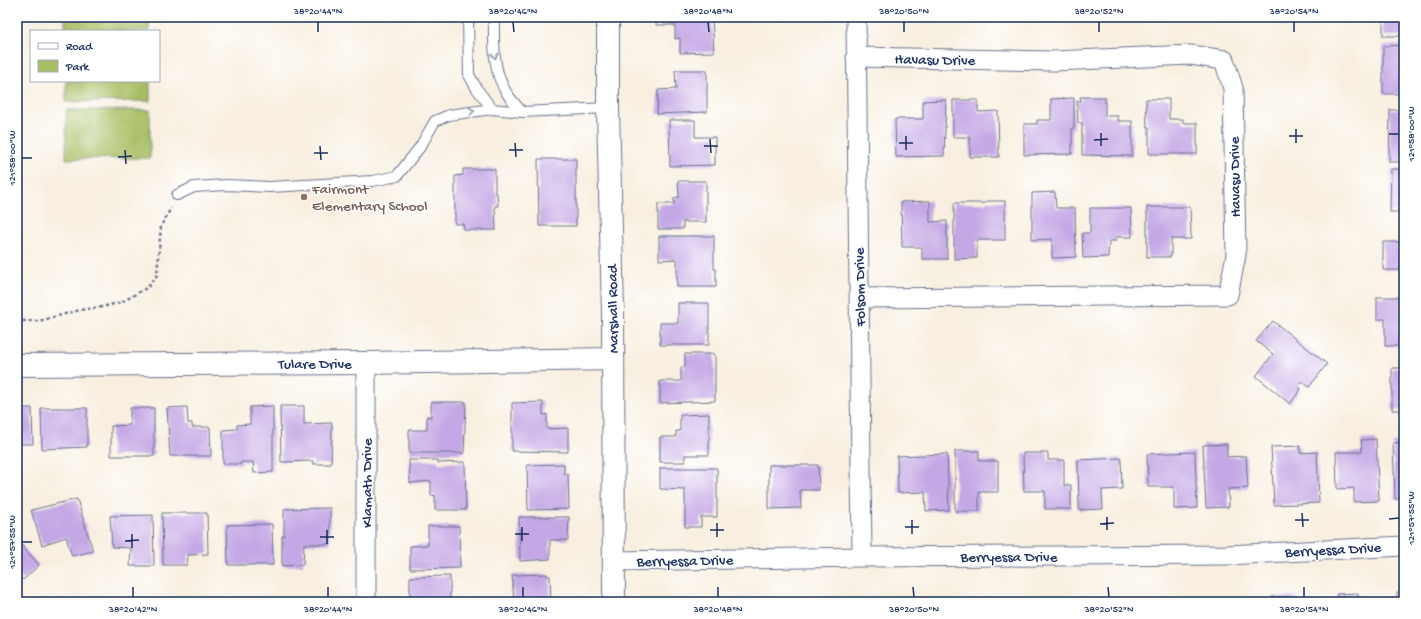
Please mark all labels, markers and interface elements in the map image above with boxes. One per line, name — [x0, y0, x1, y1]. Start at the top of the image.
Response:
text: 38°20'44"N — [293, 6, 343, 18]
text: 38°20'46"N — [488, 6, 538, 18]
text: 38°20'48"N — [682, 6, 733, 18]
text: 38°20'50"N — [878, 6, 929, 18]
text: 38°20'52"N — [1073, 6, 1124, 18]
text: 38°20'54"N — [1269, 6, 1319, 18]
legend — [30, 30, 160, 82]
text: Road — [66, 41, 93, 55]
street label: Havasu Drive — [894, 51, 976, 71]
one-way arrow — [490, 53, 499, 59]
text: Park — [65, 61, 91, 75]
text: 121°58'00"W — [1406, 106, 1418, 162]
one-way arrow — [469, 107, 475, 116]
text: 121°58'00"W — [7, 130, 19, 186]
street label: Havasu Drive — [1226, 136, 1246, 217]
place label: Fairmont Elementary School — [311, 181, 428, 216]
marker: Fairmont Elementary School — [299, 192, 309, 202]
street label: Folsom Drive — [851, 247, 871, 328]
street label: Marshall Road — [604, 263, 624, 354]
street label: Tulare Drive — [277, 356, 352, 374]
street label: Klamath Drive — [359, 438, 377, 528]
text: 121°57'55"W — [1406, 491, 1418, 546]
text: 121°57'55"W — [7, 515, 19, 570]
street label: Berryessa Drive — [1283, 539, 1382, 563]
street label: Berryessa Drive — [960, 549, 1058, 567]
street label: Berryessa Drive — [635, 552, 734, 572]
text: 38°20'42"N — [108, 604, 158, 616]
text: 38°20'44"N — [303, 604, 353, 616]
text: 38°20'46"N — [498, 604, 548, 616]
text: 38°20'48"N — [692, 604, 743, 616]
text: 38°20'50"N — [888, 604, 939, 616]
text: 38°20'52"N — [1083, 604, 1134, 616]
text: 38°20'54"N — [1279, 604, 1329, 616]

